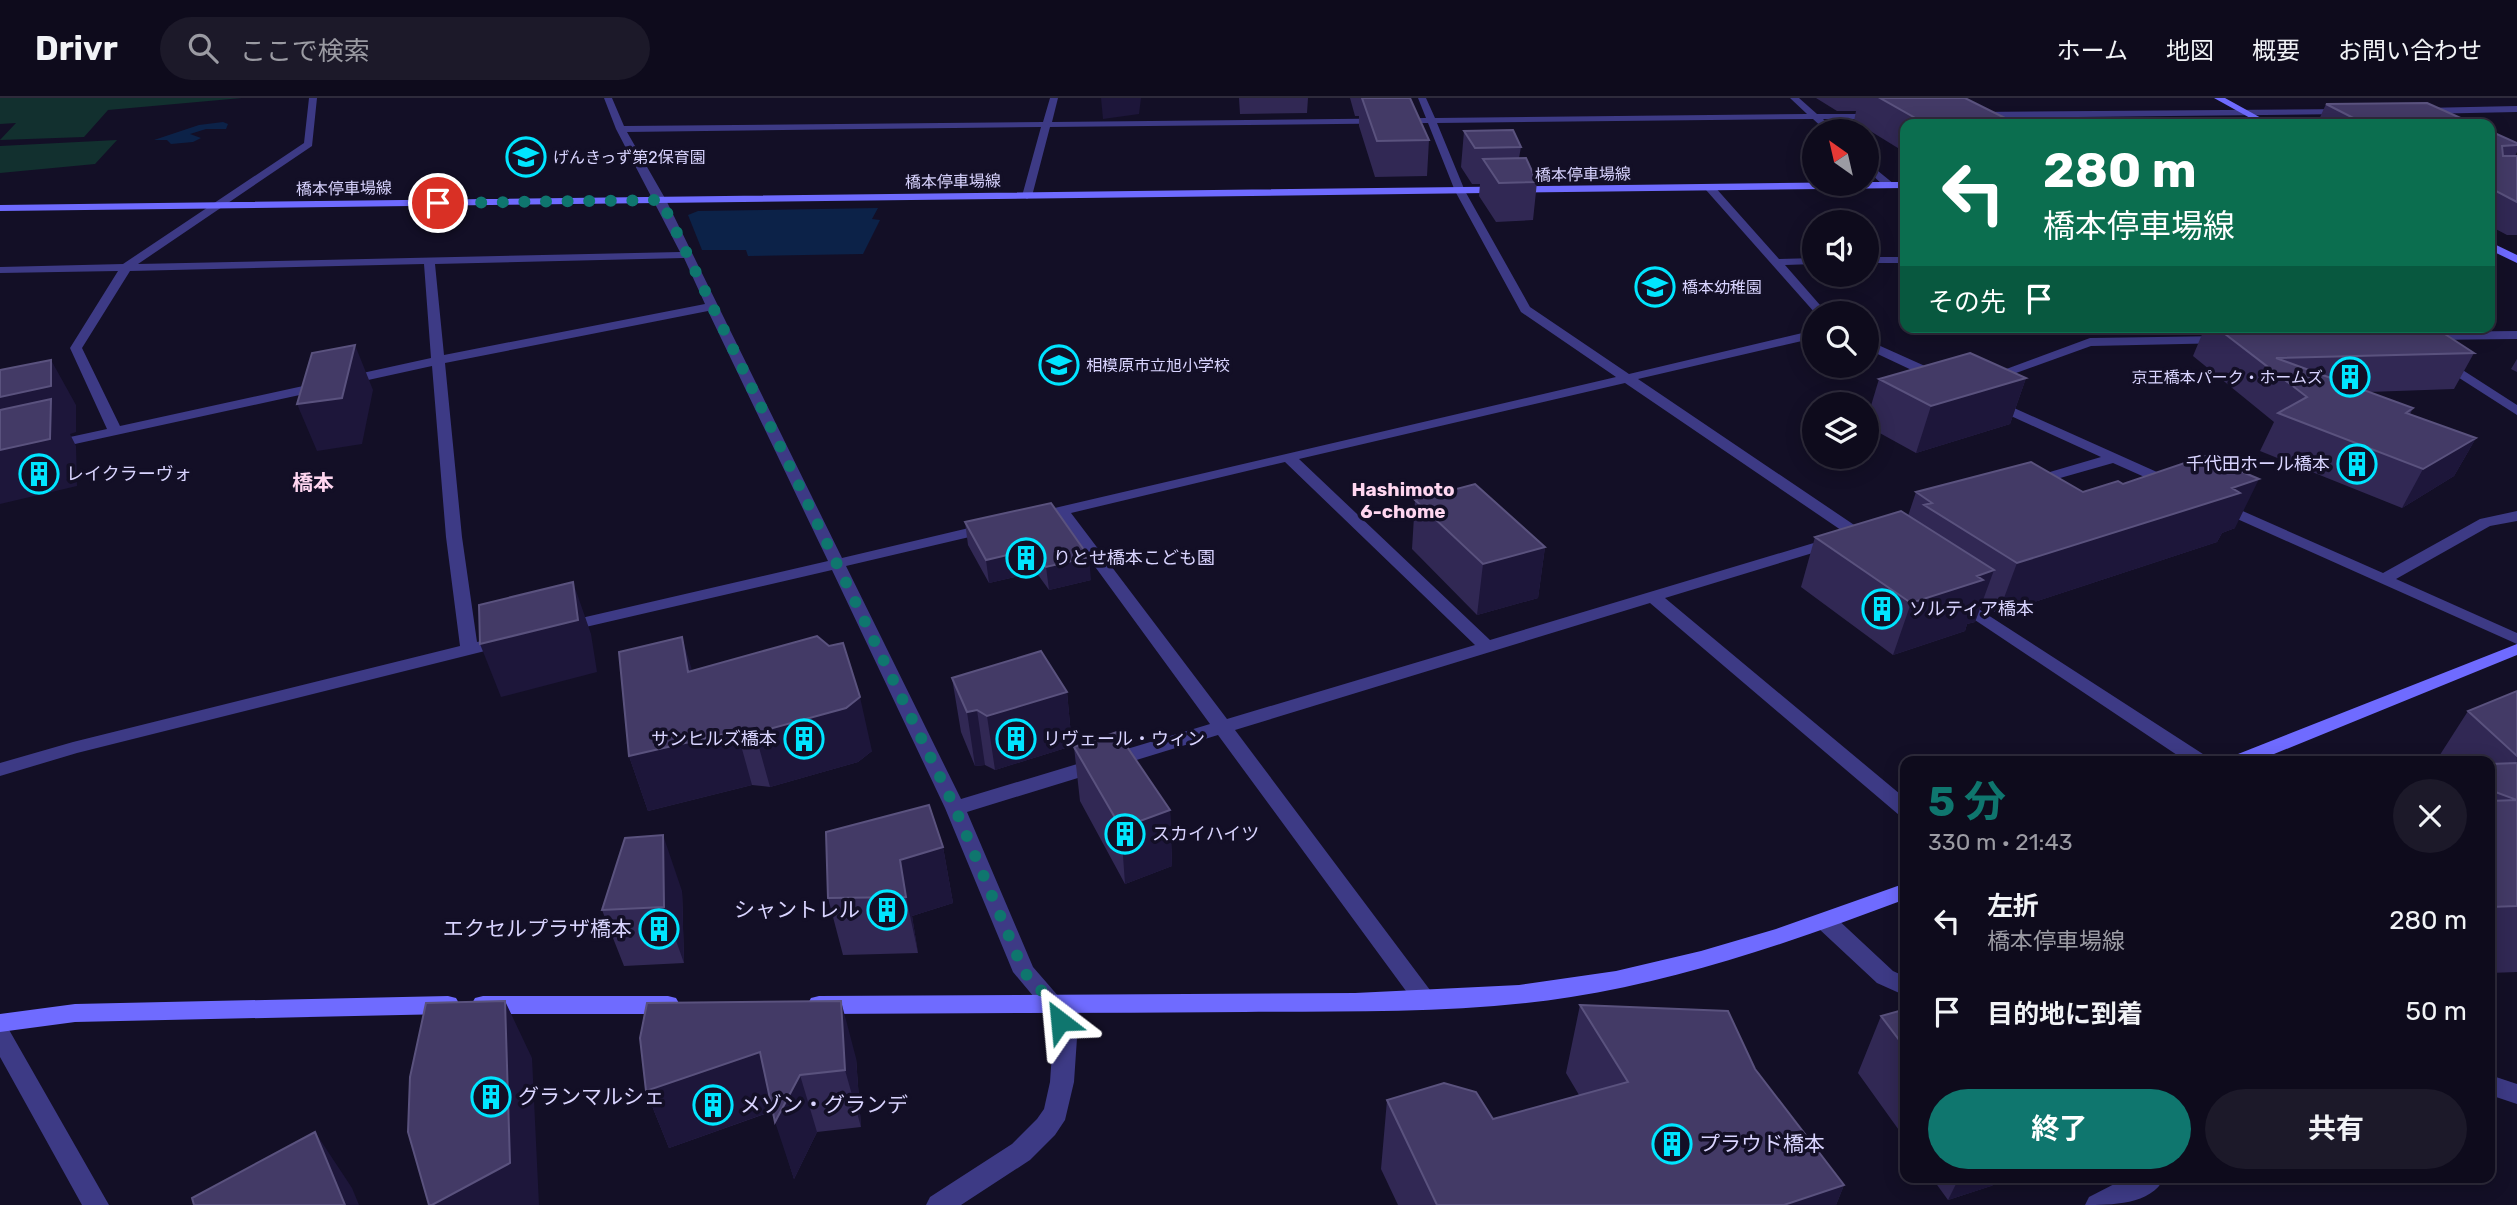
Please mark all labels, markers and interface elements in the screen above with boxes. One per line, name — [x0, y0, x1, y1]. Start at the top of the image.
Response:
search box — [160, 17, 650, 80]
text: Drivr — [35, 29, 118, 68]
icon: search — [184, 29, 222, 67]
text: ここで検索 — [240, 36, 370, 67]
text: ホーム — [2057, 37, 2128, 65]
text: 地図 — [2166, 37, 2214, 65]
text: 概要 — [2252, 37, 2300, 65]
text: お問い合わせ — [2338, 37, 2482, 65]
north arrow — [1802, 119, 1880, 196]
map controls — [1802, 119, 1879, 469]
school or university icon: げんきっず第2保育園 — [505, 136, 547, 178]
text: 280 m — [2043, 141, 2197, 199]
icon: left — [1928, 147, 2019, 238]
place label: げんきっず第2保育園 — [553, 148, 706, 167]
street label: 橋本停車場線 — [1535, 164, 1631, 185]
street label: 橋本停車場線 — [905, 171, 1001, 192]
pin — [408, 173, 468, 233]
street label: 橋本停車場線 — [296, 178, 392, 199]
icon: arrive — [419, 184, 457, 222]
text: 橋本停車場線 — [2043, 207, 2235, 245]
button: sound — [1802, 210, 1879, 287]
school or university icon: 橋本幼稚園 — [1634, 266, 1676, 308]
place label: 橋本幼稚園 — [1682, 278, 1762, 297]
icon: arrive — [2020, 280, 2058, 318]
text: その先 — [1928, 287, 2006, 318]
button: search — [1802, 301, 1879, 378]
school or university icon: 相模原市立旭小学校 — [1038, 344, 1080, 386]
place label: 相模原市立旭小学校 — [1086, 356, 1230, 375]
building icon: 京王橋本パーク・ホームズ — [2329, 356, 2371, 398]
place label: 京王橋本パーク・ホームズ — [2132, 368, 2323, 387]
button: layers — [1802, 392, 1879, 469]
building icon: 千代田ホール橋本 — [2336, 443, 2378, 485]
building icon: レイクラーヴォ — [18, 453, 60, 495]
place label: 千代田ホール橋本 — [2186, 453, 2330, 475]
place label: レイクラーヴォ — [66, 463, 192, 485]
district label: 橋本 — [292, 470, 334, 495]
district label: Hashimoto 6-chome — [1351, 478, 1455, 523]
building icon: りとせ橋本こども園 — [1005, 537, 1047, 579]
place label: りとせ橋本こども園 — [1053, 547, 1215, 569]
building icon: ソルティア橋本 — [1861, 588, 1903, 630]
place label: ソルティア橋本 — [1909, 598, 2034, 620]
building icon: サンヒルズ橋本 — [783, 718, 825, 760]
building icon: リヴェール・ウィン — [995, 718, 1037, 760]
place label: サンヒルズ橋本 — [651, 728, 777, 750]
place label: リヴェール・ウィン — [1043, 728, 1205, 750]
text: 5 分 — [1928, 777, 2006, 827]
button: close — [2393, 779, 2467, 853]
building icon: スカイハイツ — [1104, 813, 1146, 855]
place label: スカイハイツ — [1152, 823, 1259, 845]
text: 330 m · 21:43 — [1928, 828, 2073, 856]
building icon: シャントレル — [866, 889, 908, 931]
text: 左折 — [1987, 891, 2039, 922]
place label: シャントレル — [734, 897, 860, 922]
icon: left — [1928, 902, 1966, 940]
text: 280 m — [2389, 905, 2467, 936]
building icon: エクセルプラザ橋本 — [638, 908, 680, 950]
place label: エクセルプラザ橋本 — [443, 916, 632, 941]
text: 橋本停車場線 — [1987, 927, 2125, 955]
position arrow — [1023, 984, 1097, 1058]
icon: arrive — [1928, 993, 1966, 1031]
text: 50 m — [2406, 996, 2467, 1027]
text: 目的地に到着 — [1987, 999, 2143, 1030]
building icon: グランマルシェ — [470, 1076, 512, 1118]
place label: グランマルシェ — [518, 1084, 665, 1109]
building icon: メゾン・グランデ — [692, 1084, 734, 1126]
button: 終了 — [1928, 1089, 2191, 1169]
button: 共有 — [2205, 1089, 2467, 1169]
place label: メゾン・グランデ — [740, 1092, 908, 1117]
building icon: プラウド橋本 — [1651, 1123, 1693, 1165]
place label: プラウド橋本 — [1699, 1131, 1825, 1156]

